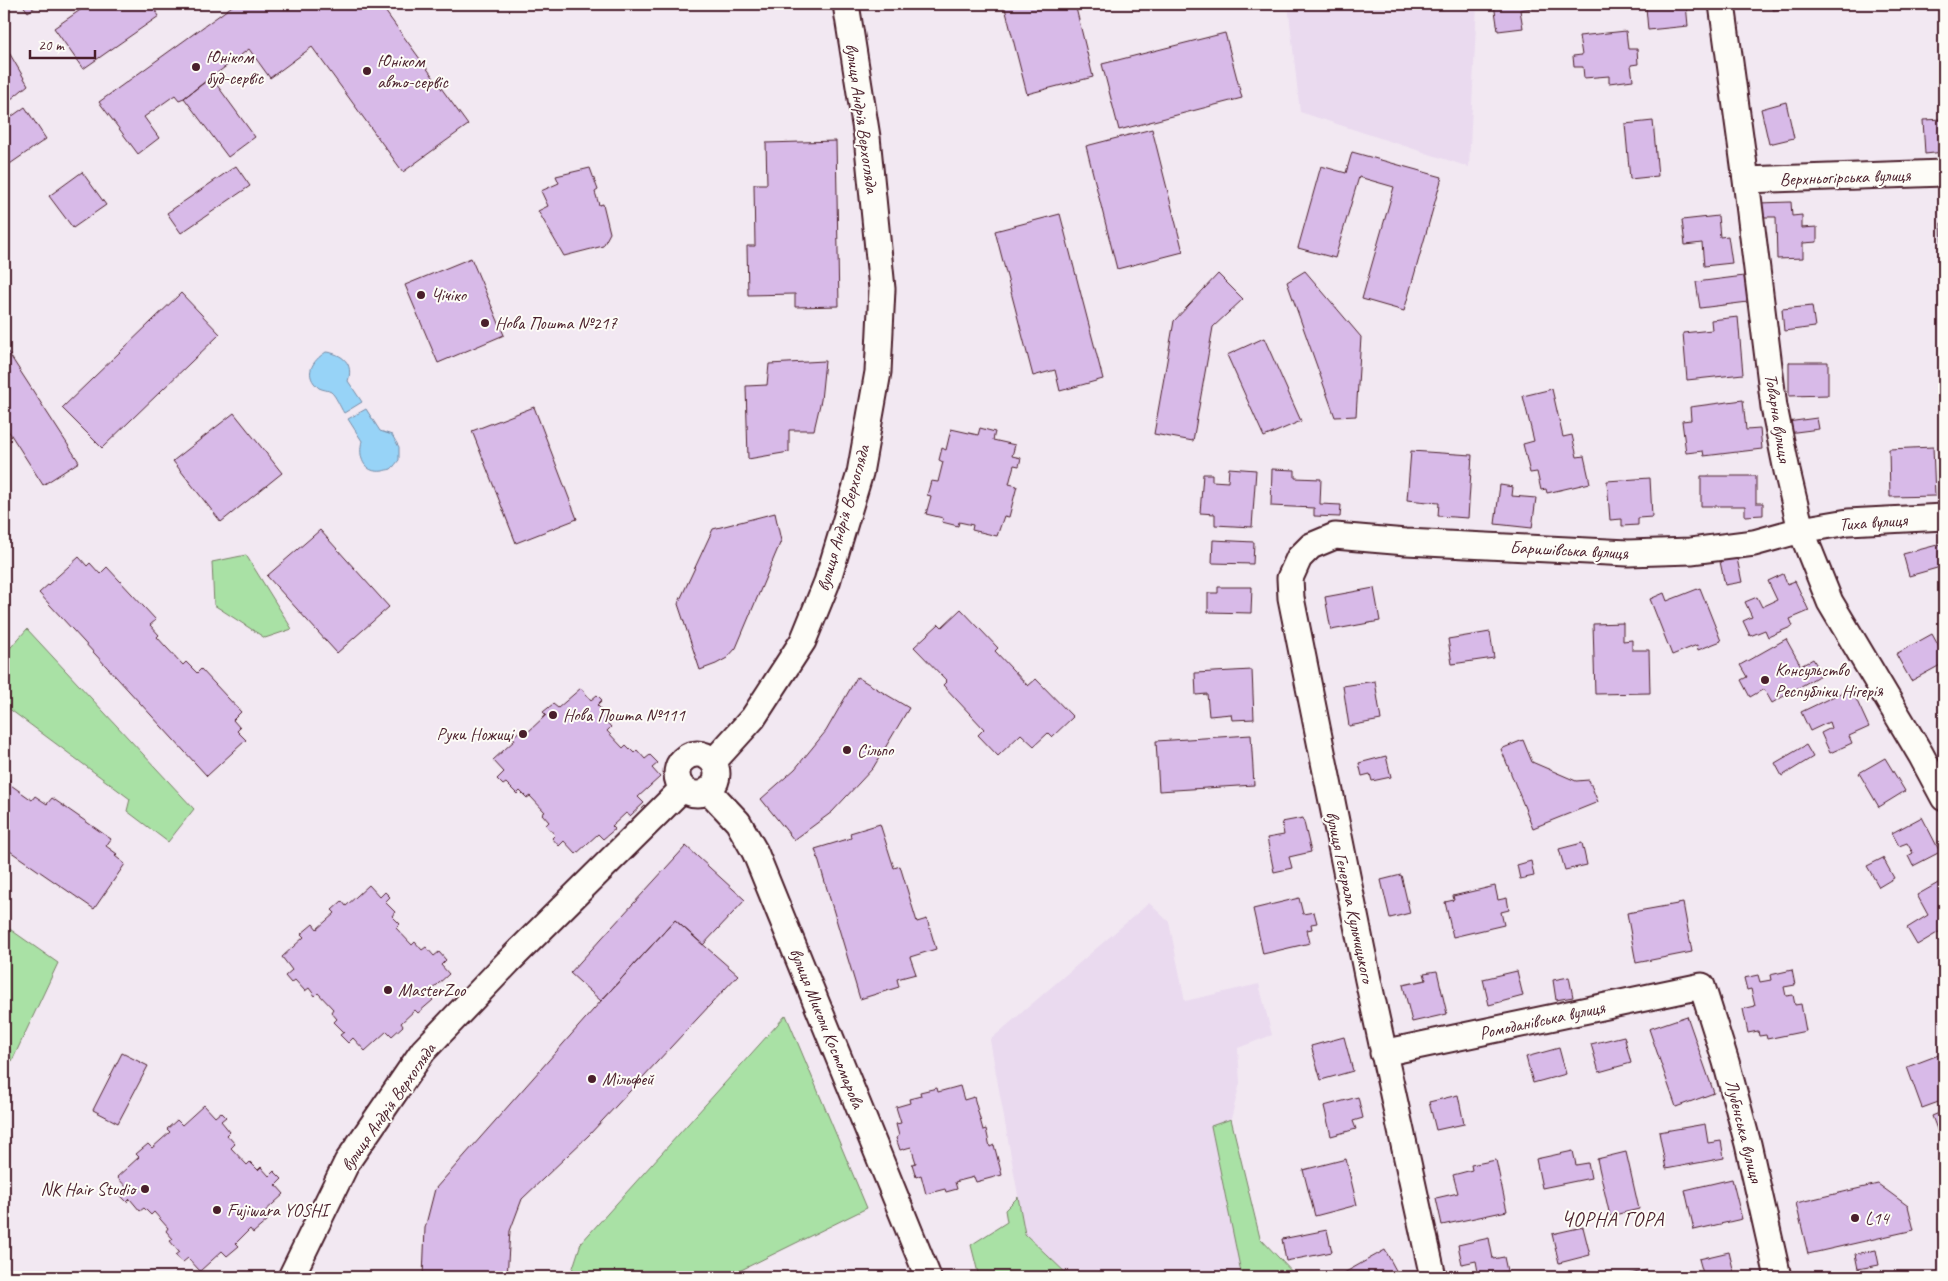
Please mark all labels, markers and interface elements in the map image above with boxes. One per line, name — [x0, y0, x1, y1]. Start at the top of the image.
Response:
scale bar — [30, 28, 95, 60]
text: 20 m — [38, 36, 65, 55]
street label: вулиця Андрія Верхогляда — [841, 42, 884, 196]
place label: Юніком буд-сервіс — [206, 46, 265, 89]
place label: Юніком авто-сервіс — [377, 50, 449, 93]
marker: Юніком буд-сервіс — [190, 61, 202, 73]
marker: Юніком авто-сервіс — [361, 65, 373, 77]
street label: Верхньогірська вулиця — [1779, 164, 1912, 190]
place label: Чічіко — [431, 284, 468, 306]
marker: Чічіко — [415, 289, 427, 301]
place label: Нова Пошта №217 — [495, 312, 618, 334]
marker: Нова Пошта №217 — [479, 317, 491, 329]
street label: Товарна вулиця — [1760, 372, 1796, 466]
street label: вулиця Андрія Верхогляда — [812, 441, 875, 594]
street label: Тиха вулиця — [1838, 509, 1909, 535]
street label: Баришівська вулиця — [1509, 536, 1630, 564]
place label: Консульство Республіки Нігерія — [1775, 659, 1884, 702]
marker: Консульство Республіки Нігерія — [1759, 674, 1771, 686]
place label: Нова Пошта №111 — [563, 704, 686, 726]
marker: Нова Пошта №111 — [547, 709, 559, 721]
place label: Руки Ножиці — [436, 723, 516, 745]
marker: Руки Ножиці — [517, 728, 529, 740]
place label: Сільпо — [857, 739, 895, 761]
marker: Сільпо — [841, 744, 853, 756]
street label: вулиця Генерала Кульчицького — [1321, 809, 1379, 986]
street label: вулиця Миколи Костомарова — [785, 945, 870, 1113]
place label: MasterZoo — [398, 979, 467, 1001]
marker: MasterZoo — [382, 984, 394, 996]
street label: Ромоданівська вулиця — [1477, 996, 1608, 1044]
street label: вулиця Андрія Верхогляда — [336, 1037, 441, 1175]
place label: Мільфей — [602, 1068, 655, 1090]
marker: Мільфей — [586, 1073, 598, 1085]
street label: Лубенська вулиця — [1721, 1077, 1768, 1187]
place label: NK Hair Studio — [41, 1178, 137, 1200]
marker: NK Hair Studio — [139, 1183, 151, 1195]
place label: Fujiwara YOSHI — [227, 1199, 331, 1221]
marker: Fujiwara YOSHI — [211, 1204, 223, 1216]
district label: ЧОРНА ГОРА — [1562, 1207, 1664, 1232]
place label: L14 — [1865, 1207, 1891, 1229]
marker: L14 — [1849, 1212, 1861, 1224]

